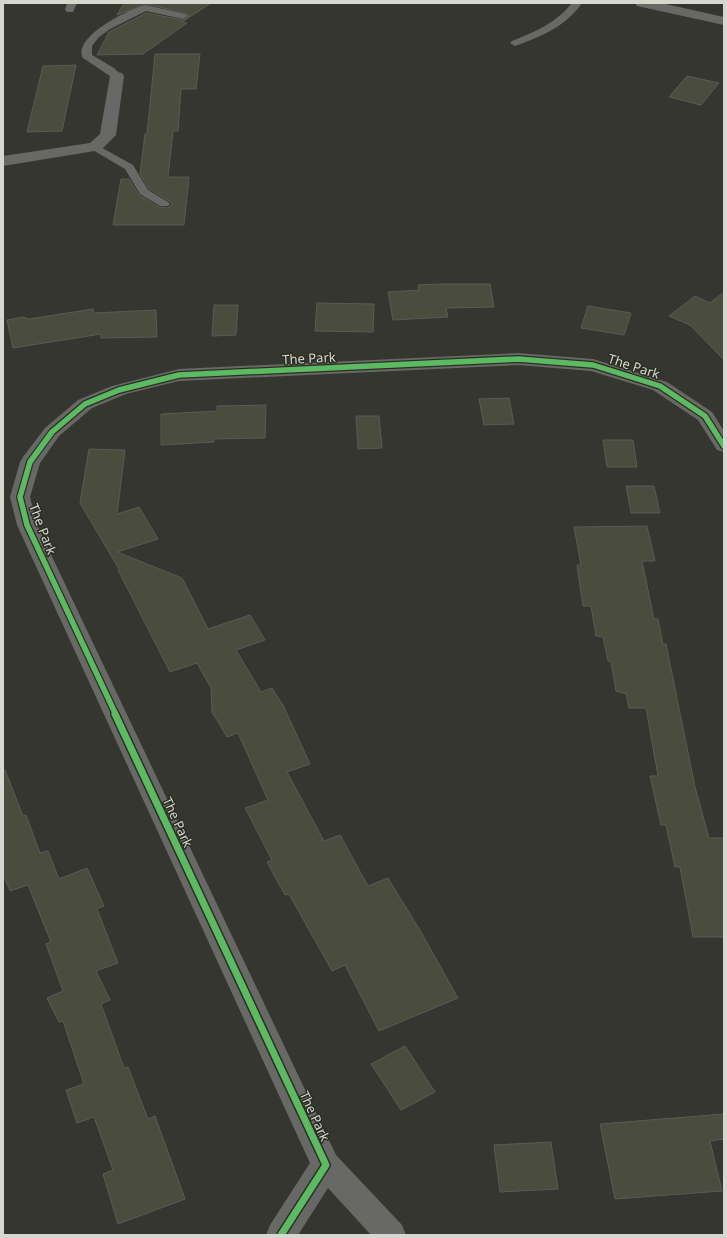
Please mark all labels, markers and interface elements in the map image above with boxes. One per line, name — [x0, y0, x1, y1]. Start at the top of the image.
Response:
street label: The Park — [282, 348, 336, 368]
street label: The Park — [606, 349, 662, 383]
street label: The Park — [25, 501, 61, 557]
street label: The Park — [159, 794, 197, 850]
street label: The Park — [296, 1088, 334, 1144]

